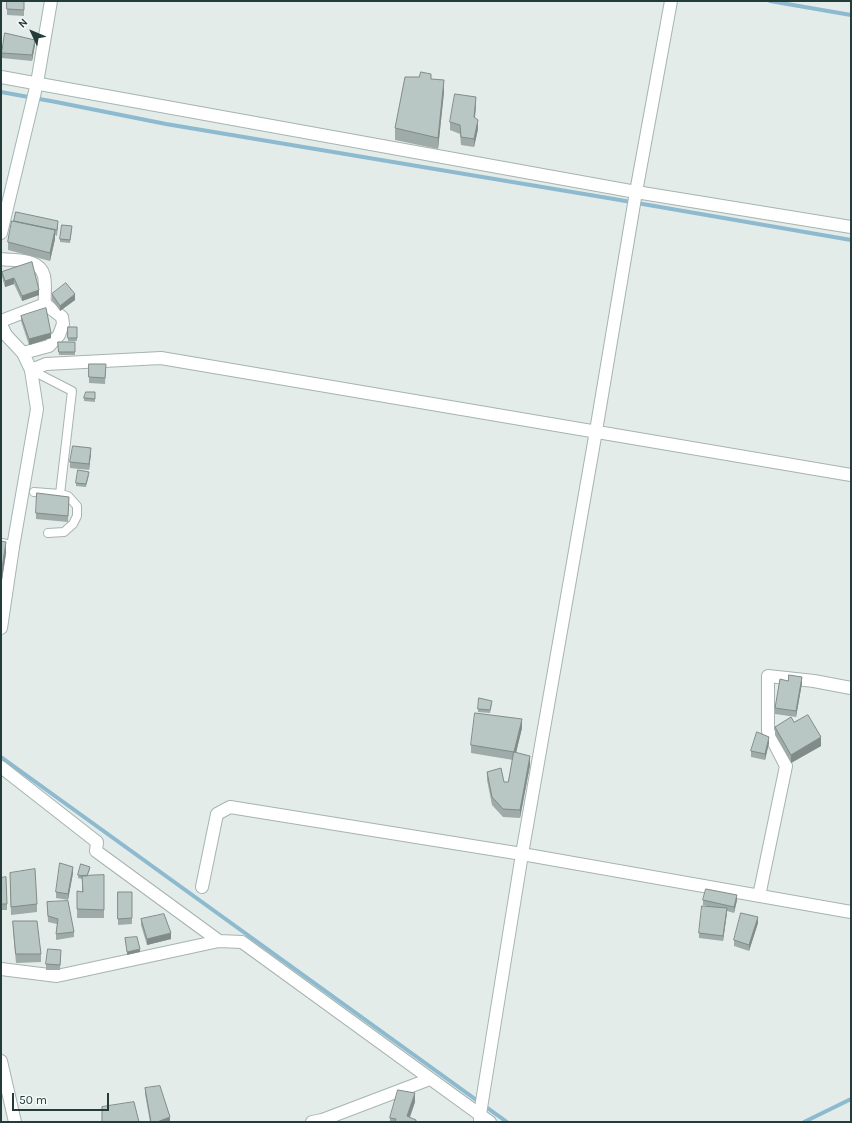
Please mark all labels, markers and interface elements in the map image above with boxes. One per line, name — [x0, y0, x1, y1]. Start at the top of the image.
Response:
north arrow — [12, 12, 52, 52]
text: N — [16, 16, 30, 31]
scale bar — [14, 1085, 111, 1111]
text: 50 m — [19, 1093, 47, 1107]

